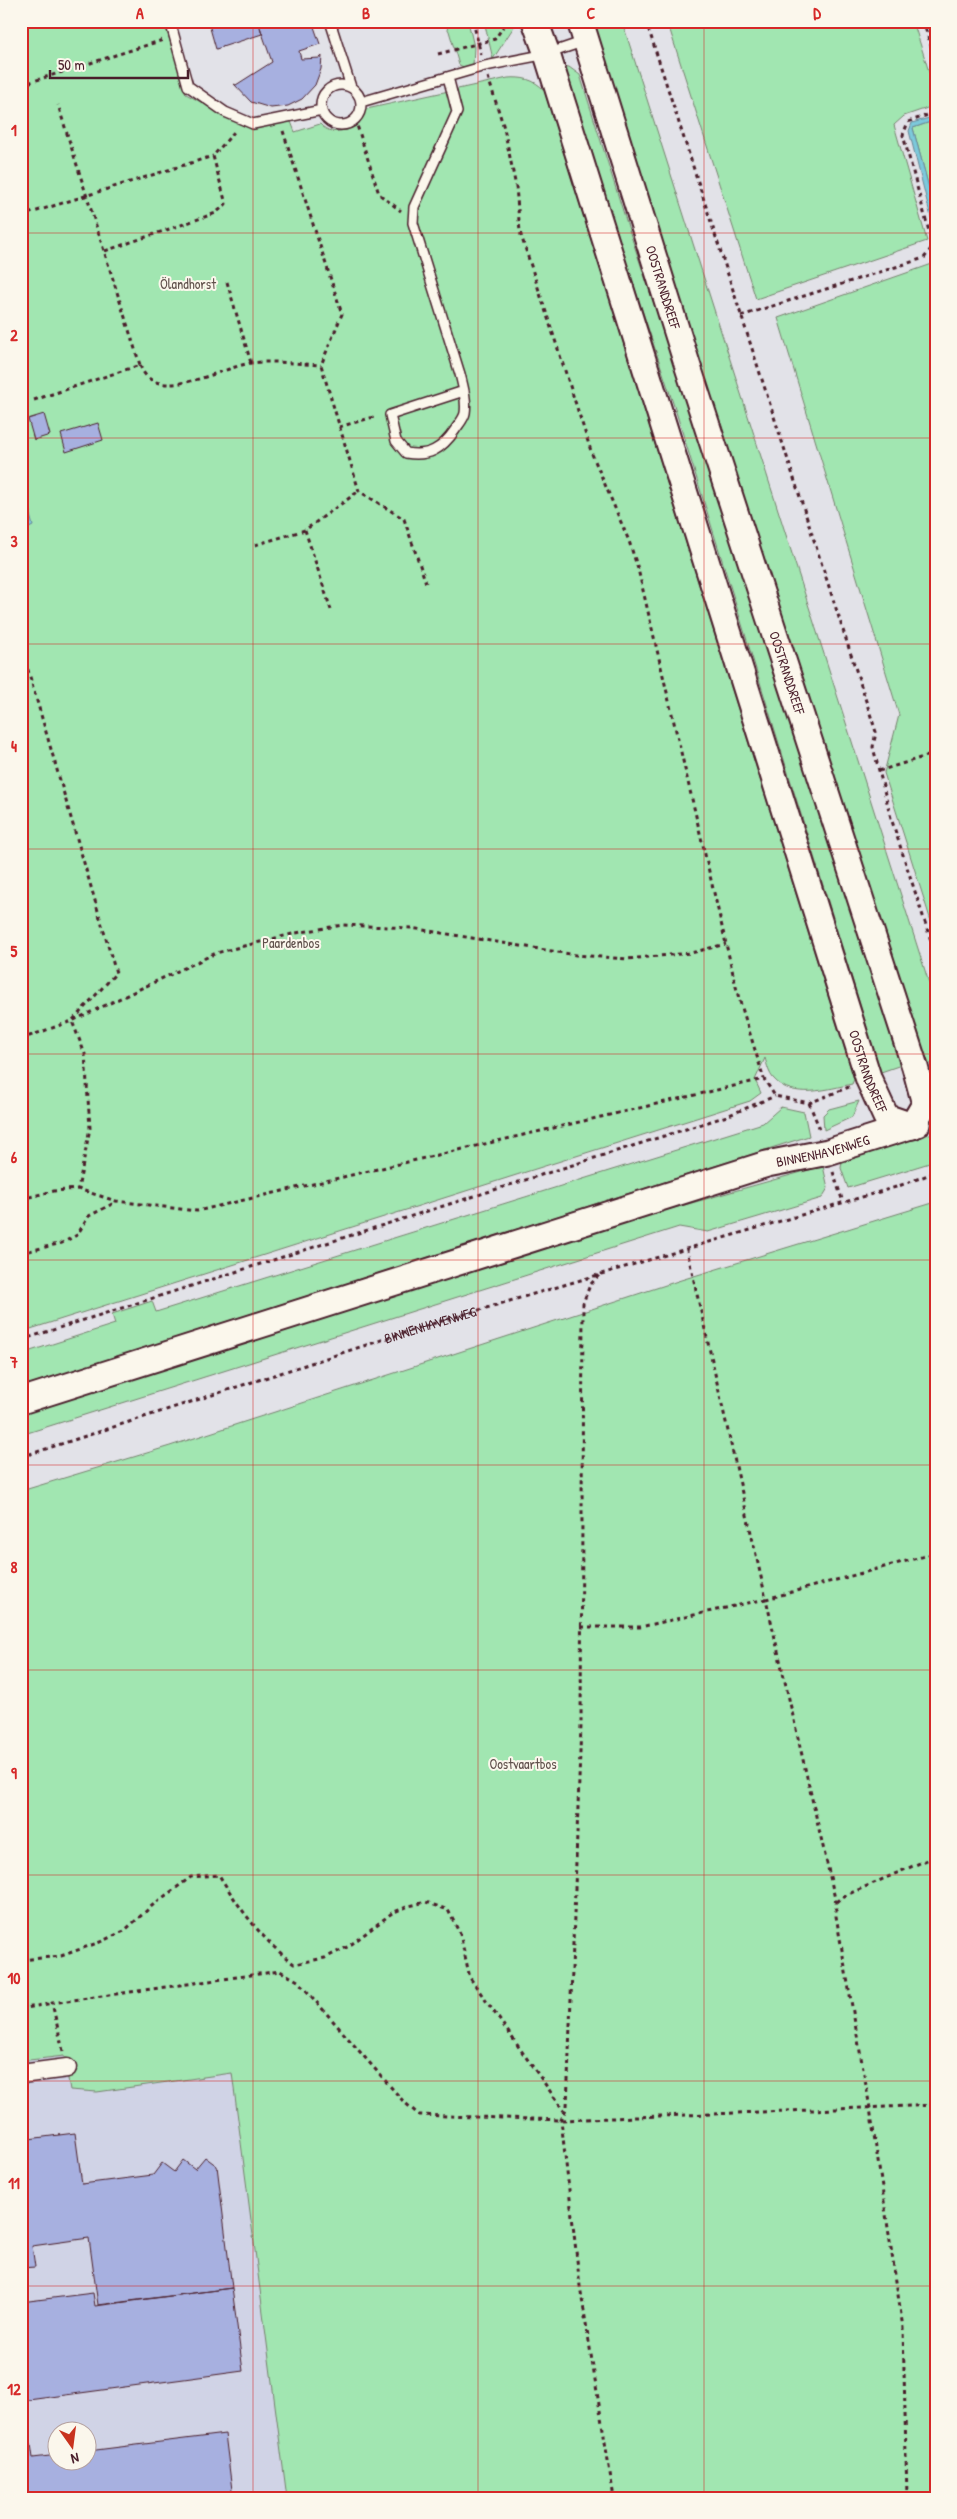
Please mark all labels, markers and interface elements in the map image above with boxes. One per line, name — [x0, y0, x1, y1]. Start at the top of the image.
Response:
text: A — [136, 2, 144, 24]
text: B — [362, 2, 370, 24]
text: C — [587, 2, 596, 24]
text: D — [813, 2, 821, 24]
scale bar — [50, 48, 188, 80]
text: 50 m — [58, 54, 85, 75]
text: 1 — [11, 119, 17, 141]
street label: OOSTRANDDREEF — [642, 243, 686, 332]
park label: Ölandhorst — [160, 274, 216, 293]
text: 2 — [10, 324, 18, 346]
text: 3 — [10, 530, 18, 552]
street label: OOSTRANDDREEF — [765, 629, 810, 718]
text: 4 — [11, 735, 17, 757]
park label: Paardenbos — [262, 933, 320, 952]
text: 5 — [11, 940, 18, 962]
street label: OOSTRANDDREEF — [845, 1028, 893, 1116]
street label: BINNENHAVENWEG — [774, 1130, 872, 1171]
text: 6 — [11, 1146, 18, 1168]
street label: BINNENHAVENWEG — [382, 1301, 479, 1348]
text: 7 — [9, 1351, 18, 1373]
text: 8 — [11, 1556, 18, 1578]
park label: Oostvaartbos — [489, 1754, 557, 1773]
text: 9 — [11, 1762, 17, 1784]
text: 10 — [8, 1967, 20, 1989]
text: 11 — [8, 2172, 20, 2194]
text: 12 — [7, 2378, 21, 2400]
north arrow — [48, 2422, 98, 2472]
text: N — [69, 2449, 81, 2469]

